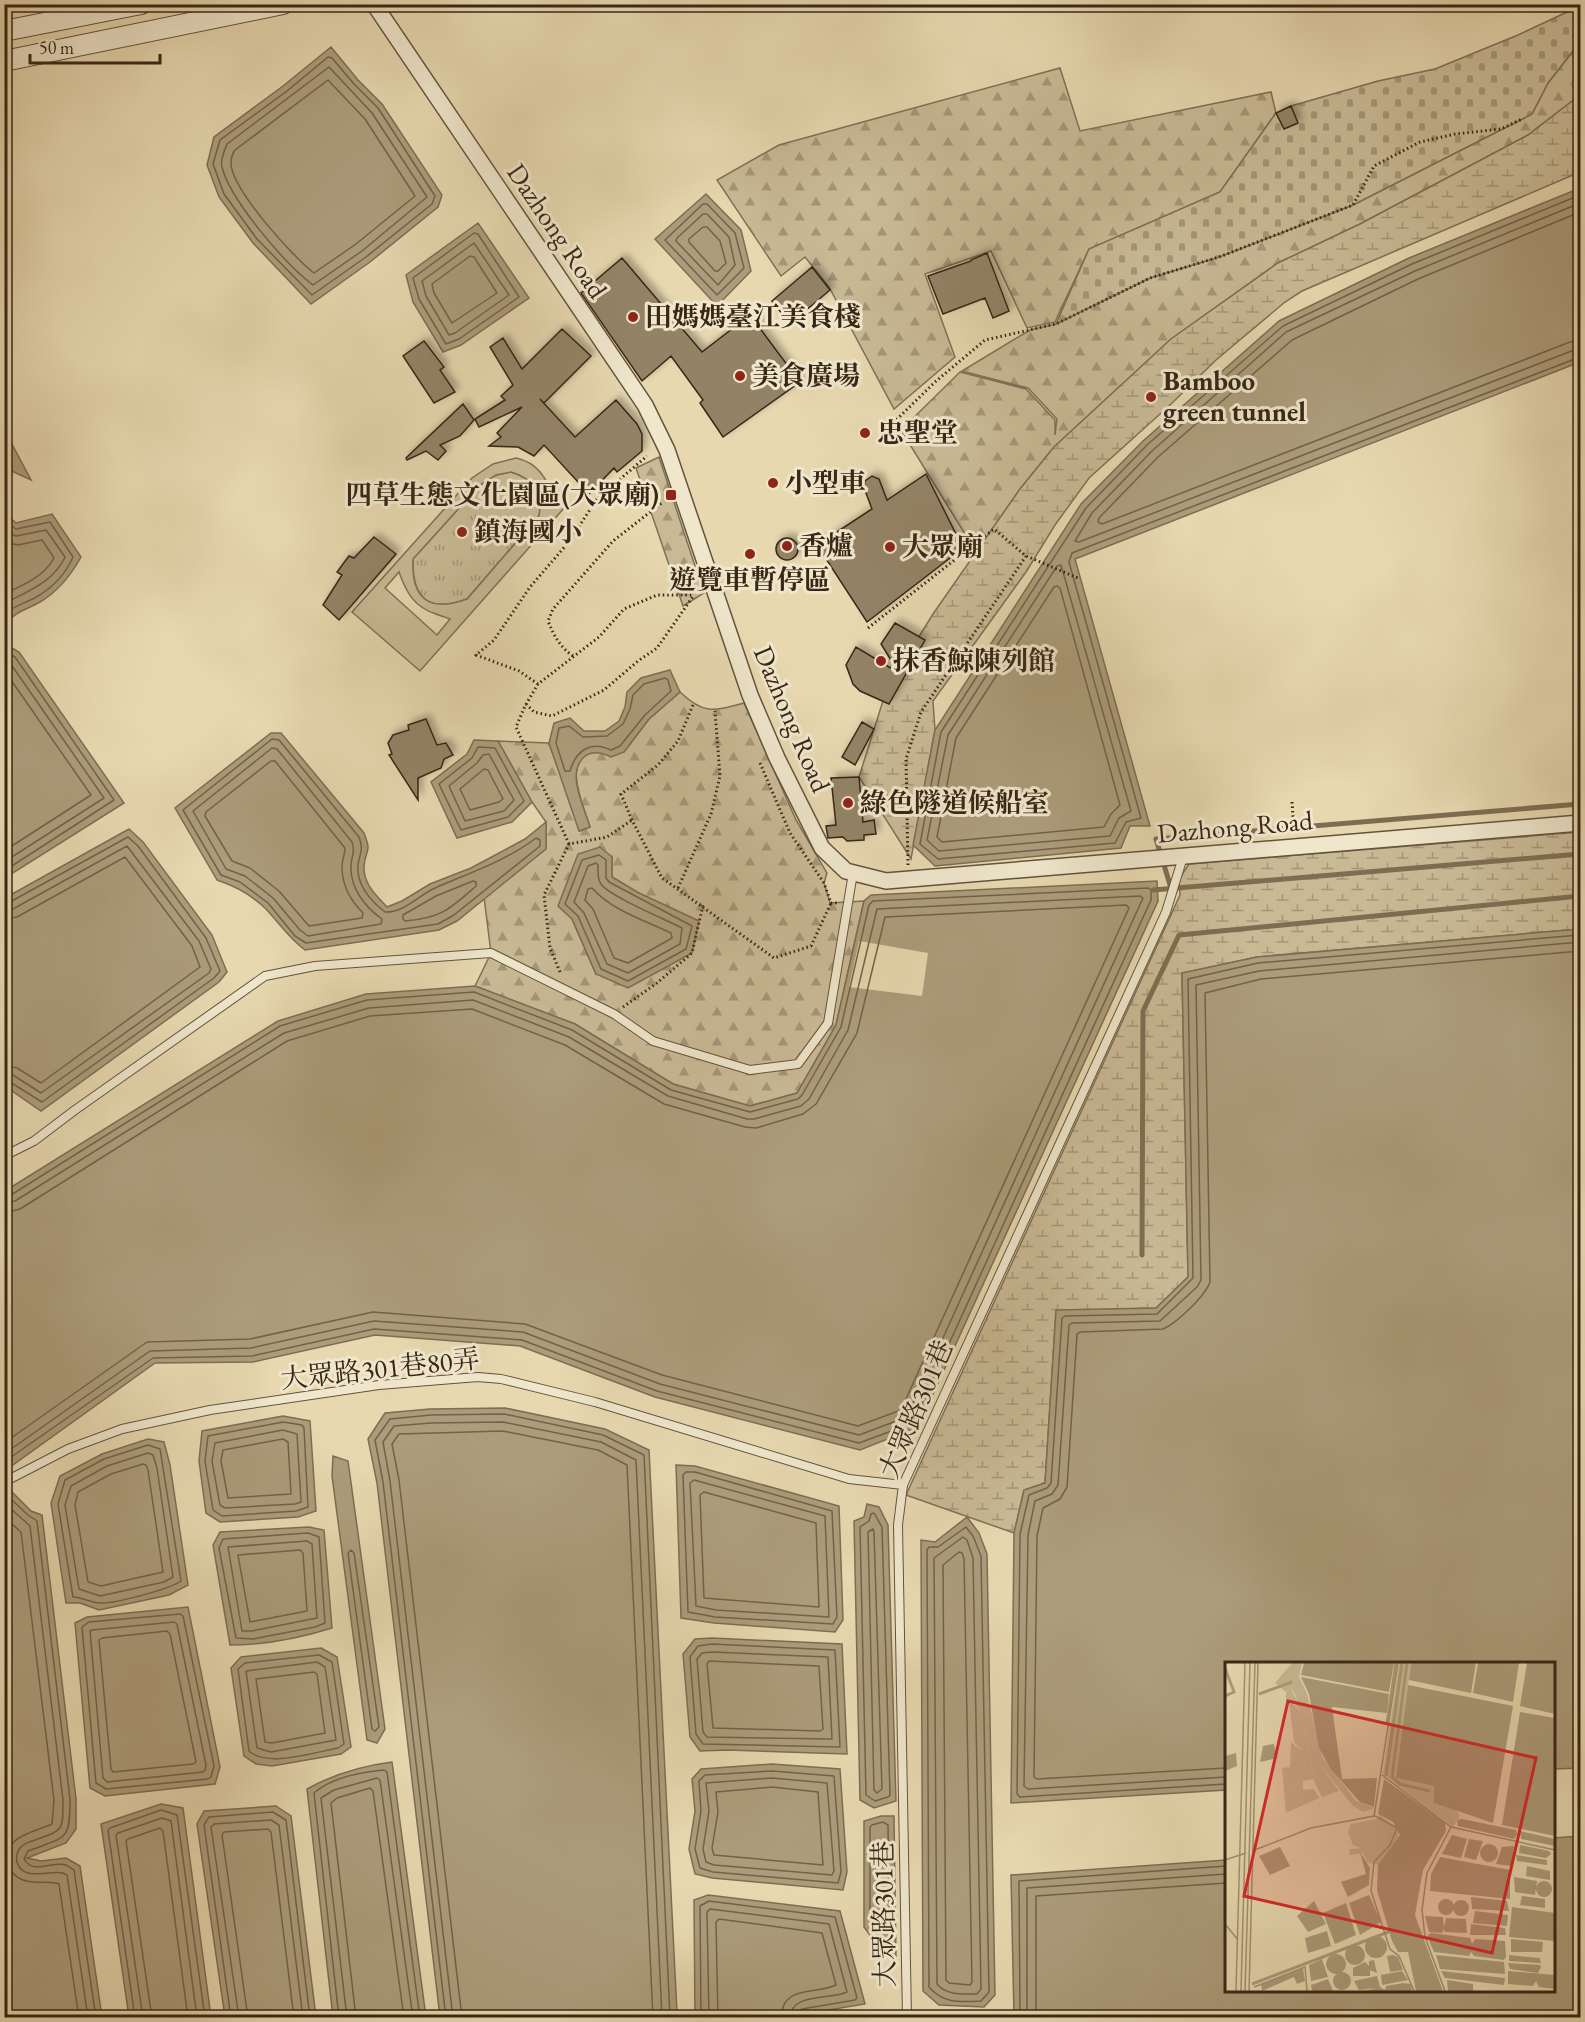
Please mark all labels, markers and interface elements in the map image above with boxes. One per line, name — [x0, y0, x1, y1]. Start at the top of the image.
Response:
scale bar — [30, 27, 160, 65]
text: 50 m — [39, 36, 74, 59]
street label: Dazhong Road — [499, 156, 616, 305]
place label: 田媽媽臺江美食棧 — [645, 299, 861, 334]
marker: 田媽媽臺江美食棧 — [626, 310, 640, 324]
place label: 美食廣場 — [752, 358, 860, 393]
place label: Bamboo green tunnel — [1163, 363, 1306, 429]
marker: 美食廣場 — [733, 369, 747, 383]
marker: Bamboo green tunnel — [1144, 390, 1158, 404]
place label: 忠聖堂 — [877, 415, 958, 450]
marker: 忠聖堂 — [858, 426, 872, 440]
place label: 小型車 — [785, 465, 866, 500]
marker: 小型車 — [766, 476, 780, 490]
place label: 四草生態文化園區(大眾廟) — [346, 477, 659, 512]
marker: 四草生態文化園區(大眾廟) — [664, 488, 678, 502]
place label: 鎮海國小 — [474, 514, 582, 549]
marker: 鎮海國小 — [455, 525, 469, 539]
place label: 香爐 — [799, 528, 853, 563]
place label: 大眾廟 — [902, 529, 983, 564]
marker: 香爐 — [780, 539, 794, 553]
marker: 大眾廟 — [883, 540, 897, 554]
marker: 遊覽車暫停區 — [743, 547, 757, 561]
place label: 遊覽車暫停區 — [669, 562, 831, 597]
street label: Dazhong Road — [746, 640, 839, 798]
place label: 抹香鯨陳列館 — [893, 643, 1055, 678]
marker: 抹香鯨陳列館 — [874, 654, 888, 668]
place label: 綠色隧道候船室 — [860, 785, 1049, 820]
marker: 綠色隧道候船室 — [841, 796, 855, 810]
street label: Dazhong Road — [1156, 802, 1314, 851]
street label: 大眾路301巷 — [871, 1334, 960, 1483]
street label: 大眾路301巷80弄 — [279, 1341, 481, 1396]
inset map — [1225, 1662, 1555, 1992]
street label: 大眾路301巷 — [865, 1840, 902, 1988]

